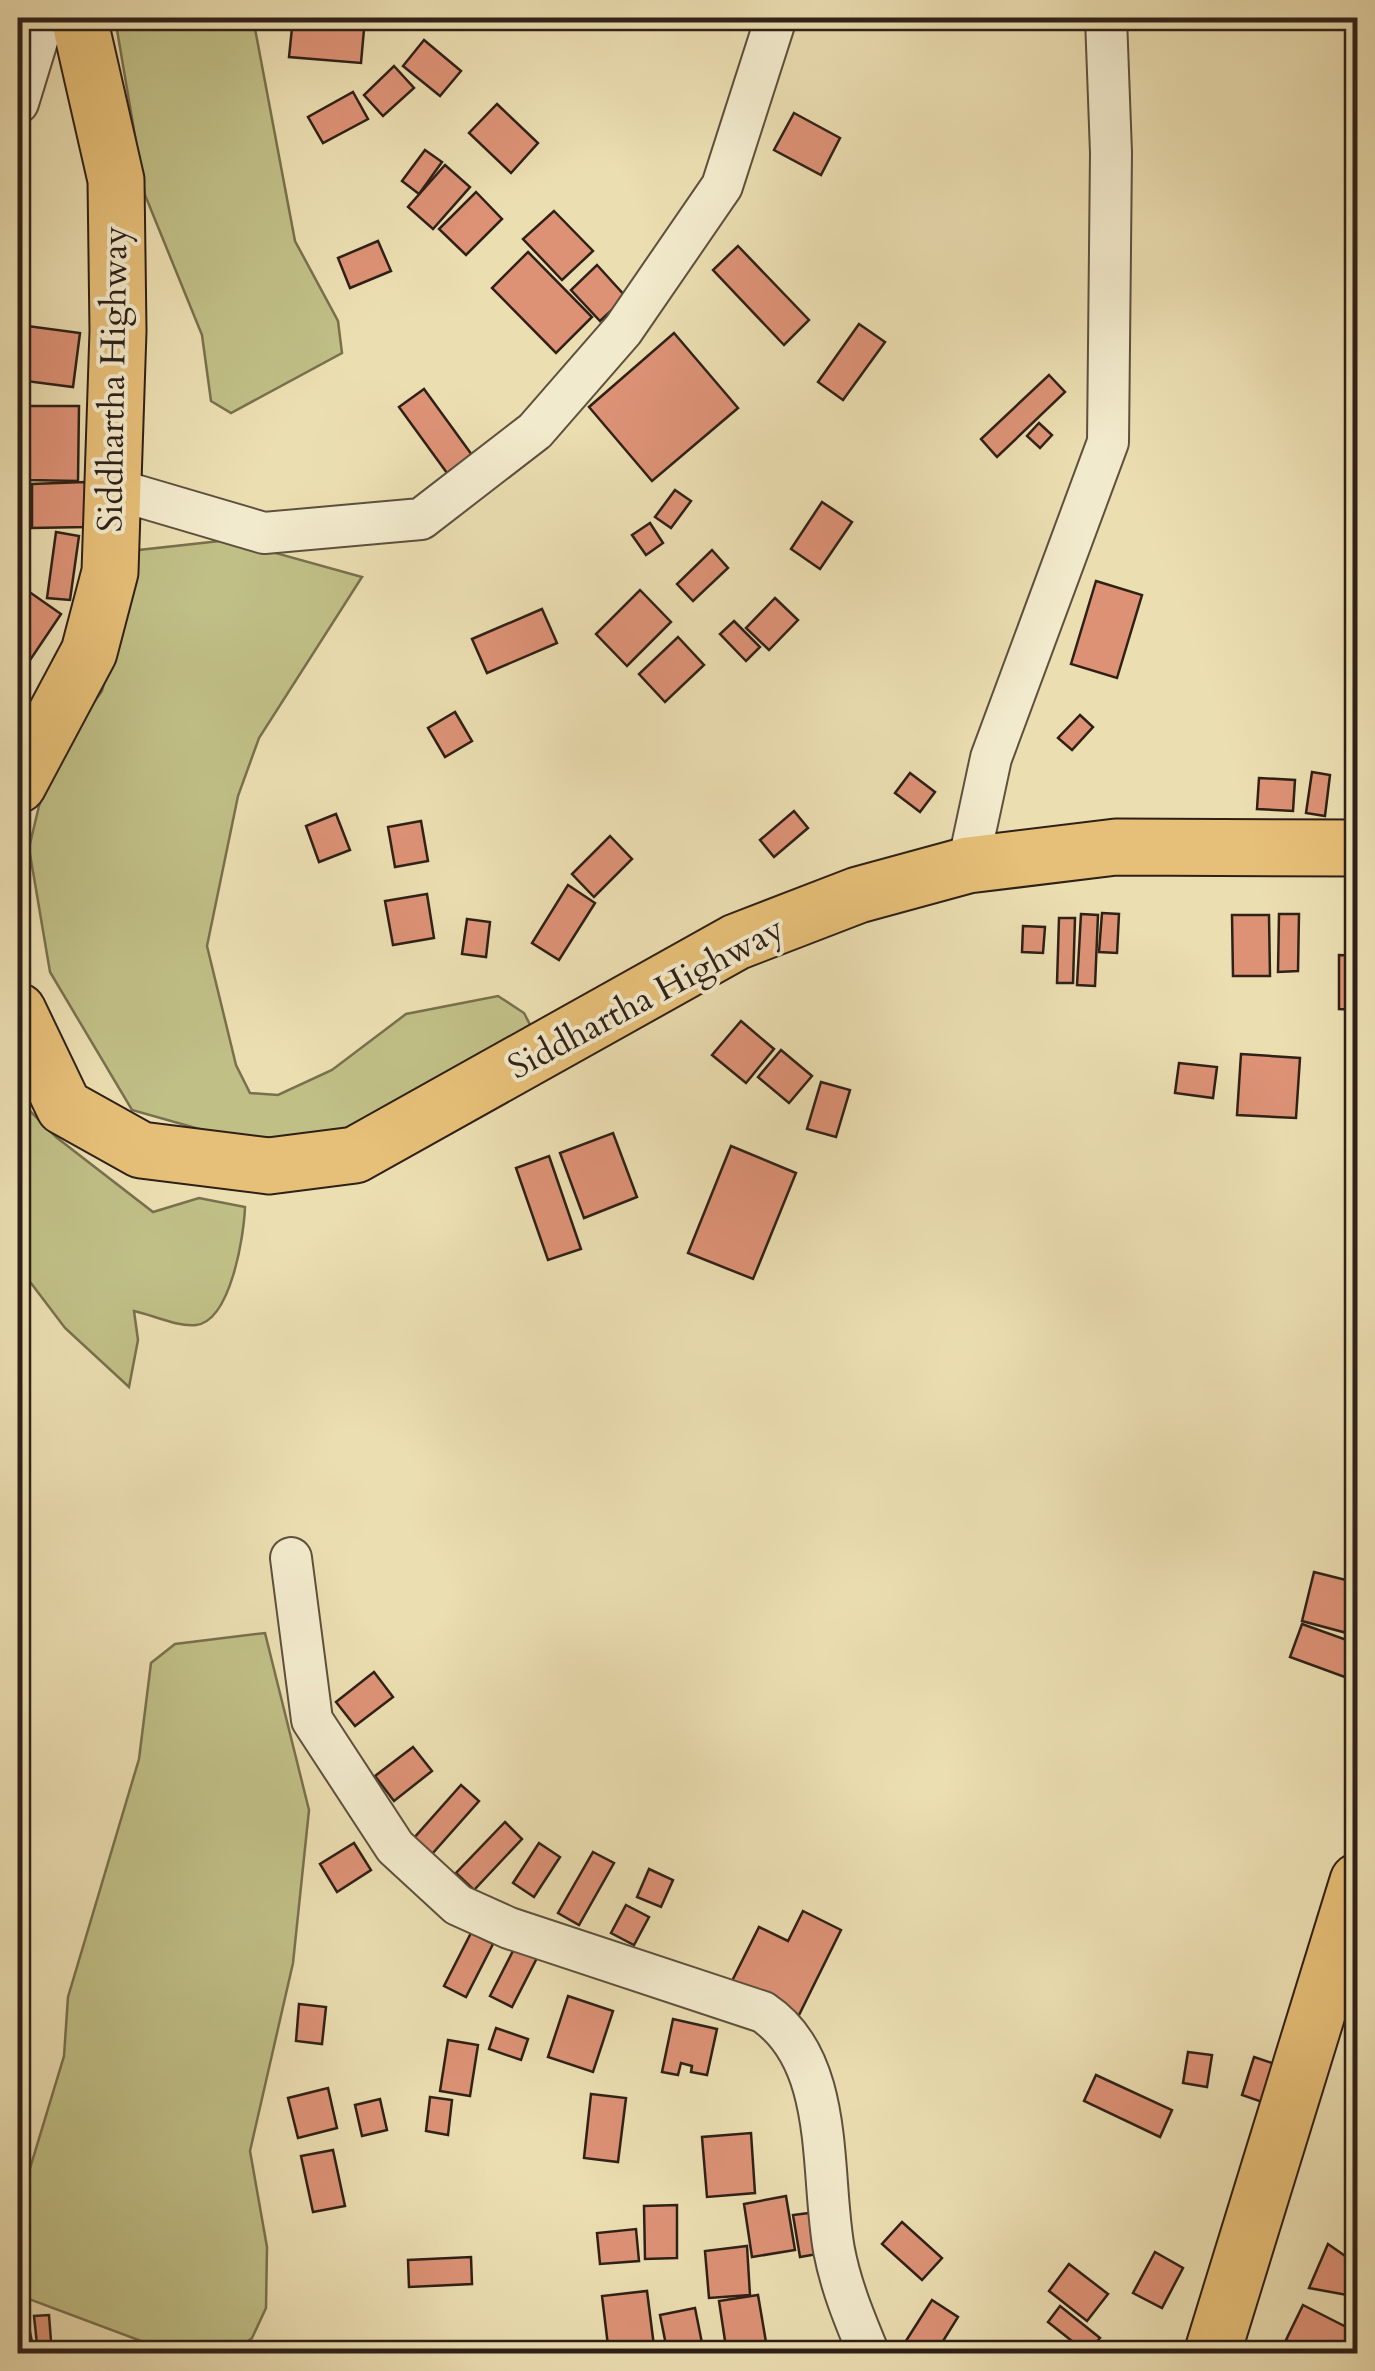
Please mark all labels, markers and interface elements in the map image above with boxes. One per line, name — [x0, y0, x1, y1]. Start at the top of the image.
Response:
street label: Siddhartha Highway — [86, 225, 140, 532]
street label: Siddhartha Highway — [500, 905, 793, 1091]

